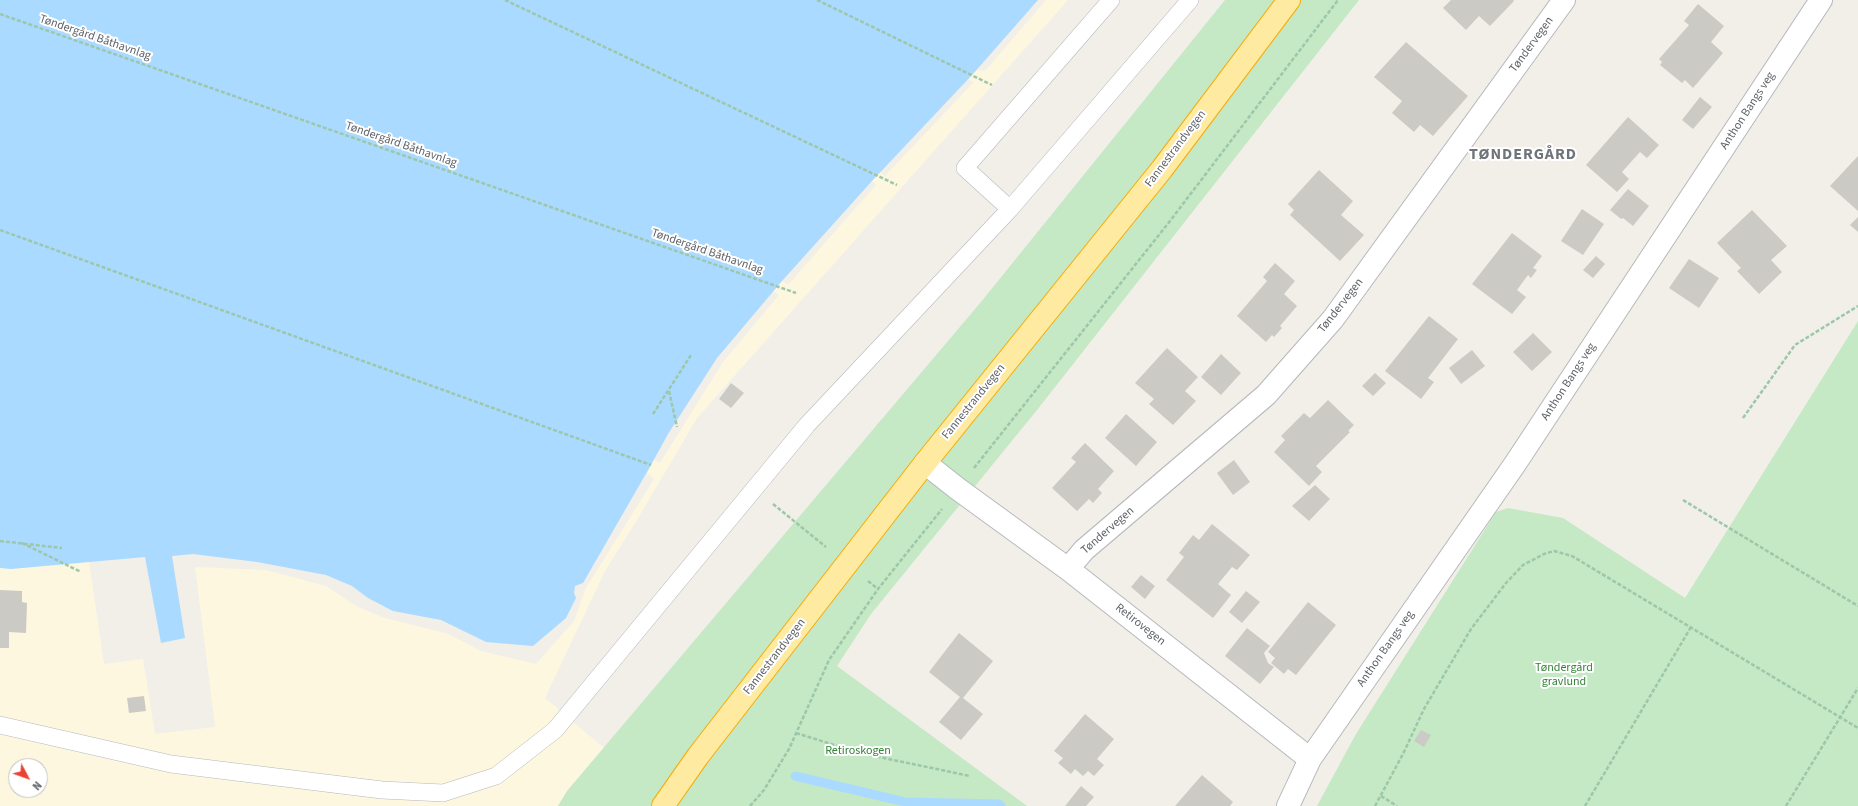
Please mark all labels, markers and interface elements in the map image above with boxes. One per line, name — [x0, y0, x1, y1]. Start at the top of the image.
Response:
street label: Tøndergård Båthavnlag — [37, 12, 153, 64]
street label: Tøndervegen — [1507, 14, 1557, 76]
street label: Anthon Bangs veg — [1718, 69, 1778, 153]
street label: Fannestrandvegen — [1142, 108, 1210, 190]
street label: Tøndergård Båthavnlag — [343, 119, 459, 171]
district label: TØNDERGÅRD — [1469, 145, 1577, 165]
street label: Tøndergård Båthavnlag — [649, 226, 765, 278]
street label: Tøndervegen — [1315, 276, 1367, 336]
street label: Anthon Bangs veg — [1539, 340, 1599, 424]
street label: Fannestrandvegen — [939, 362, 1009, 442]
street label: Tøndervegen — [1079, 504, 1137, 558]
street label: Retirovegen — [1112, 601, 1168, 649]
street label: Anthon Bangs veg — [1354, 608, 1418, 690]
street label: Fannestrandvegen — [741, 616, 809, 698]
park label: Tøndergård gravlund — [1535, 661, 1593, 689]
park label: Retiroskogen — [825, 744, 891, 758]
north arrow — [8, 758, 48, 798]
text: N — [29, 778, 45, 793]

